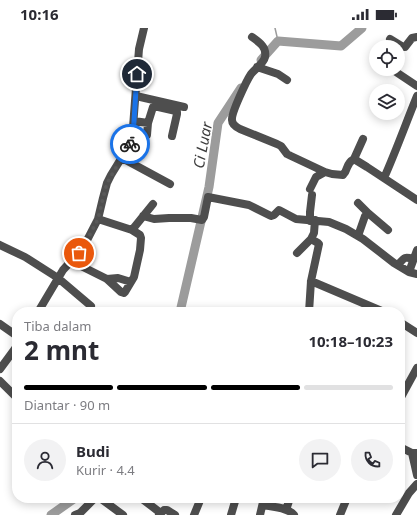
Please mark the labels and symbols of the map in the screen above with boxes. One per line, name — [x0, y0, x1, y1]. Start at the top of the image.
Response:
pin — [120, 57, 154, 91]
water label: Ci Luar — [188, 119, 216, 170]
courier — [110, 124, 150, 164]
pin — [62, 236, 96, 270]

